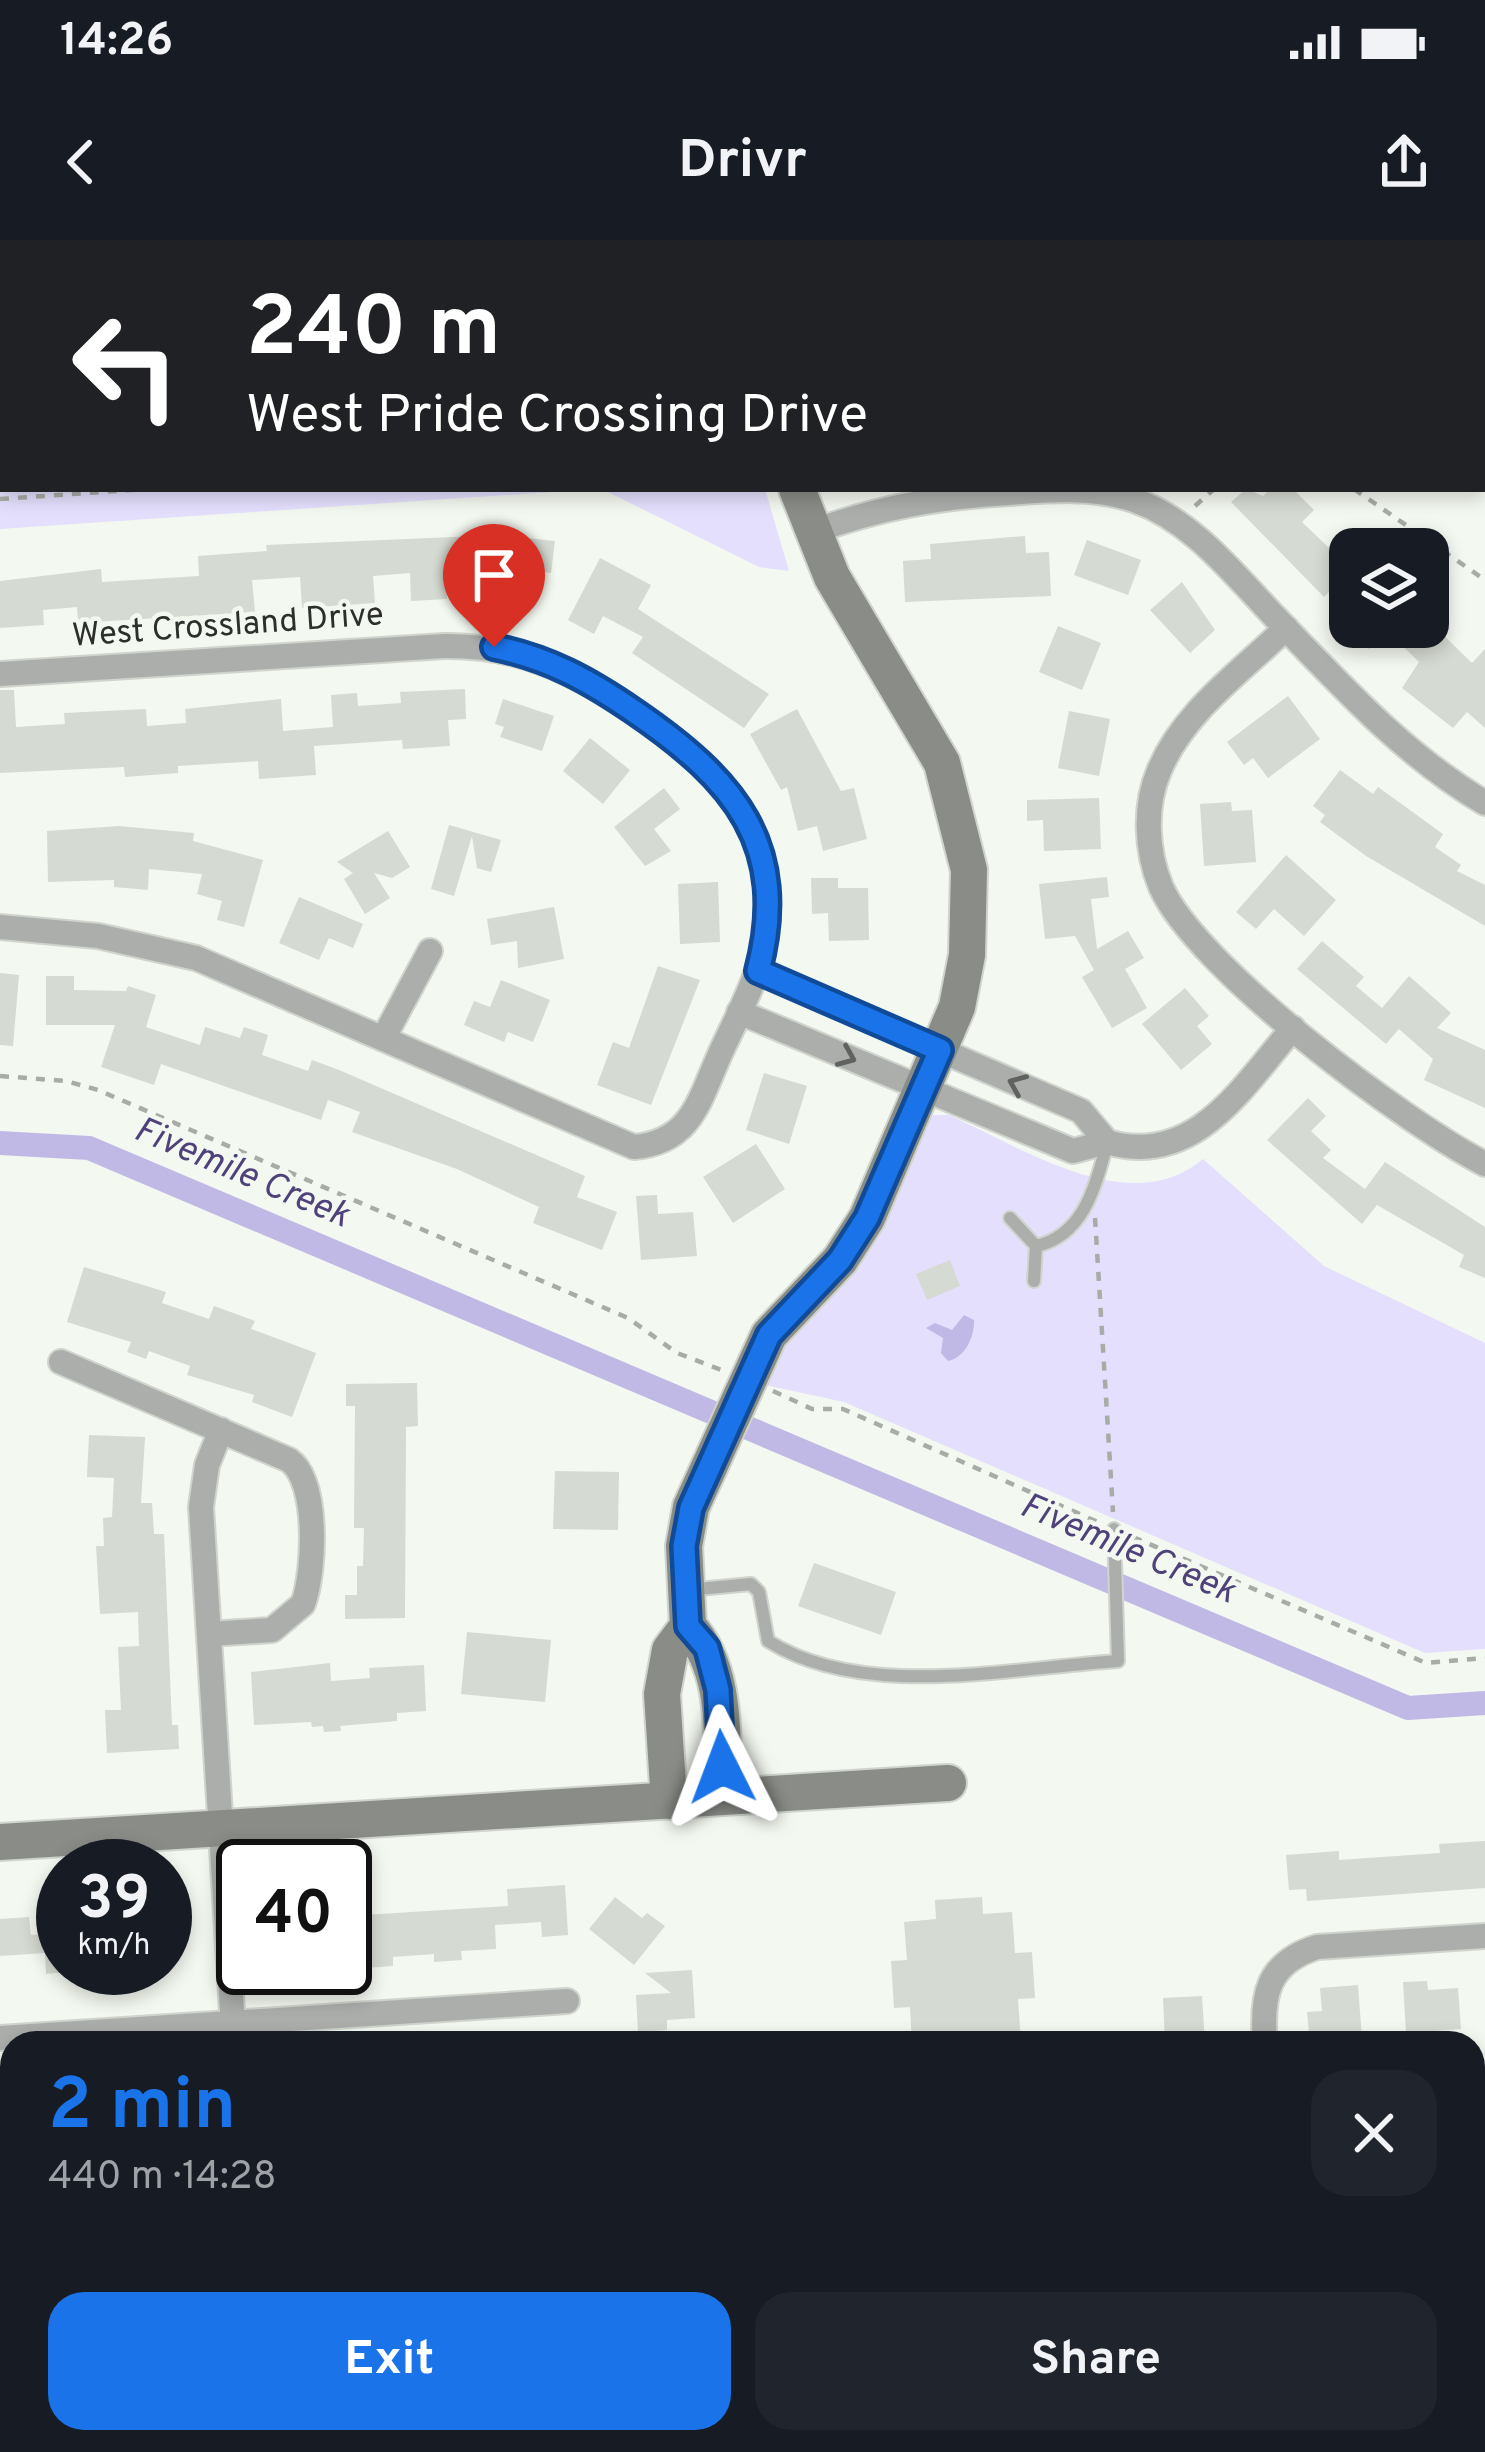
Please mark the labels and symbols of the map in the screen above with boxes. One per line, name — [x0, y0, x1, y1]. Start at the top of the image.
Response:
pin — [443, 524, 545, 647]
street label: West Crossland Drive — [71, 595, 385, 659]
one-way arrow — [835, 1043, 856, 1067]
one-way arrow — [1008, 1074, 1029, 1098]
water label: Fivemile Creek — [126, 1108, 356, 1240]
water label: Fivemile Creek — [1012, 1484, 1242, 1616]
position arrow — [659, 1704, 785, 1830]
speed limit sign: 40 — [216, 1839, 372, 1995]

